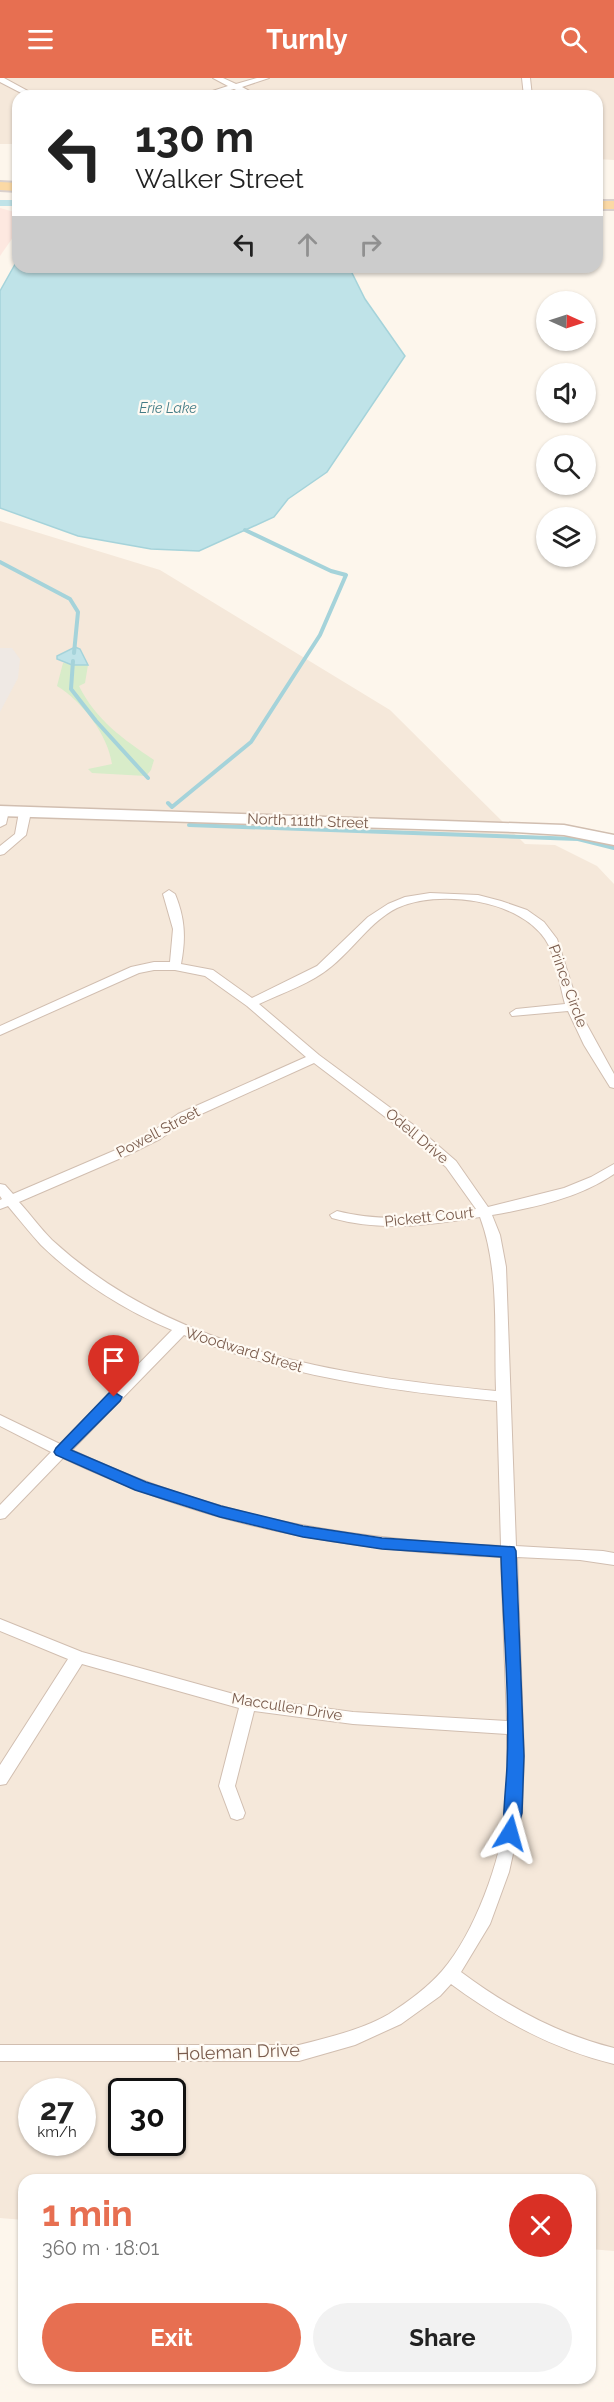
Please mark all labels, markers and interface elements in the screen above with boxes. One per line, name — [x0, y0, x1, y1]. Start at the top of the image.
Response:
icon: menu — [24, 23, 57, 56]
icon: search — [557, 23, 590, 56]
text: Turnly — [266, 24, 348, 55]
text: 130 m — [135, 113, 254, 162]
icon: left — [36, 114, 114, 192]
text: Walker Street — [135, 163, 304, 194]
icon: left — [228, 228, 261, 261]
icon: ahead — [291, 228, 324, 261]
icon: right — [354, 228, 387, 261]
north arrow — [536, 291, 596, 351]
map controls — [536, 291, 596, 567]
button: sound — [536, 363, 596, 423]
water label: Erie Lake — [139, 400, 197, 416]
button: search — [536, 435, 596, 495]
button: layers — [536, 507, 596, 567]
street label: North 111th Street — [247, 810, 369, 832]
street label: Prince Circle — [545, 942, 591, 1030]
street label: Powell Street — [113, 1103, 203, 1161]
street label: Odell Drive — [382, 1104, 452, 1168]
street label: Pickett Court — [384, 1203, 474, 1231]
street label: Woodward Street — [183, 1324, 305, 1376]
pin — [88, 1335, 139, 1397]
icon: arrive — [97, 1344, 130, 1377]
street label: Maccullen Drive — [230, 1689, 344, 1725]
position arrow — [478, 1801, 542, 1865]
street label: Holeman Drive — [176, 2039, 301, 2064]
speed limit sign: 30 — [108, 2078, 186, 2156]
text: 27 — [40, 2092, 74, 2127]
text: km/h — [37, 2123, 77, 2141]
text: 1 min — [42, 2192, 133, 2234]
button: close — [509, 2194, 572, 2257]
text: 360 m · 18:01 — [42, 2236, 159, 2260]
button: Exit — [42, 2303, 301, 2372]
button: Share — [313, 2303, 572, 2372]

